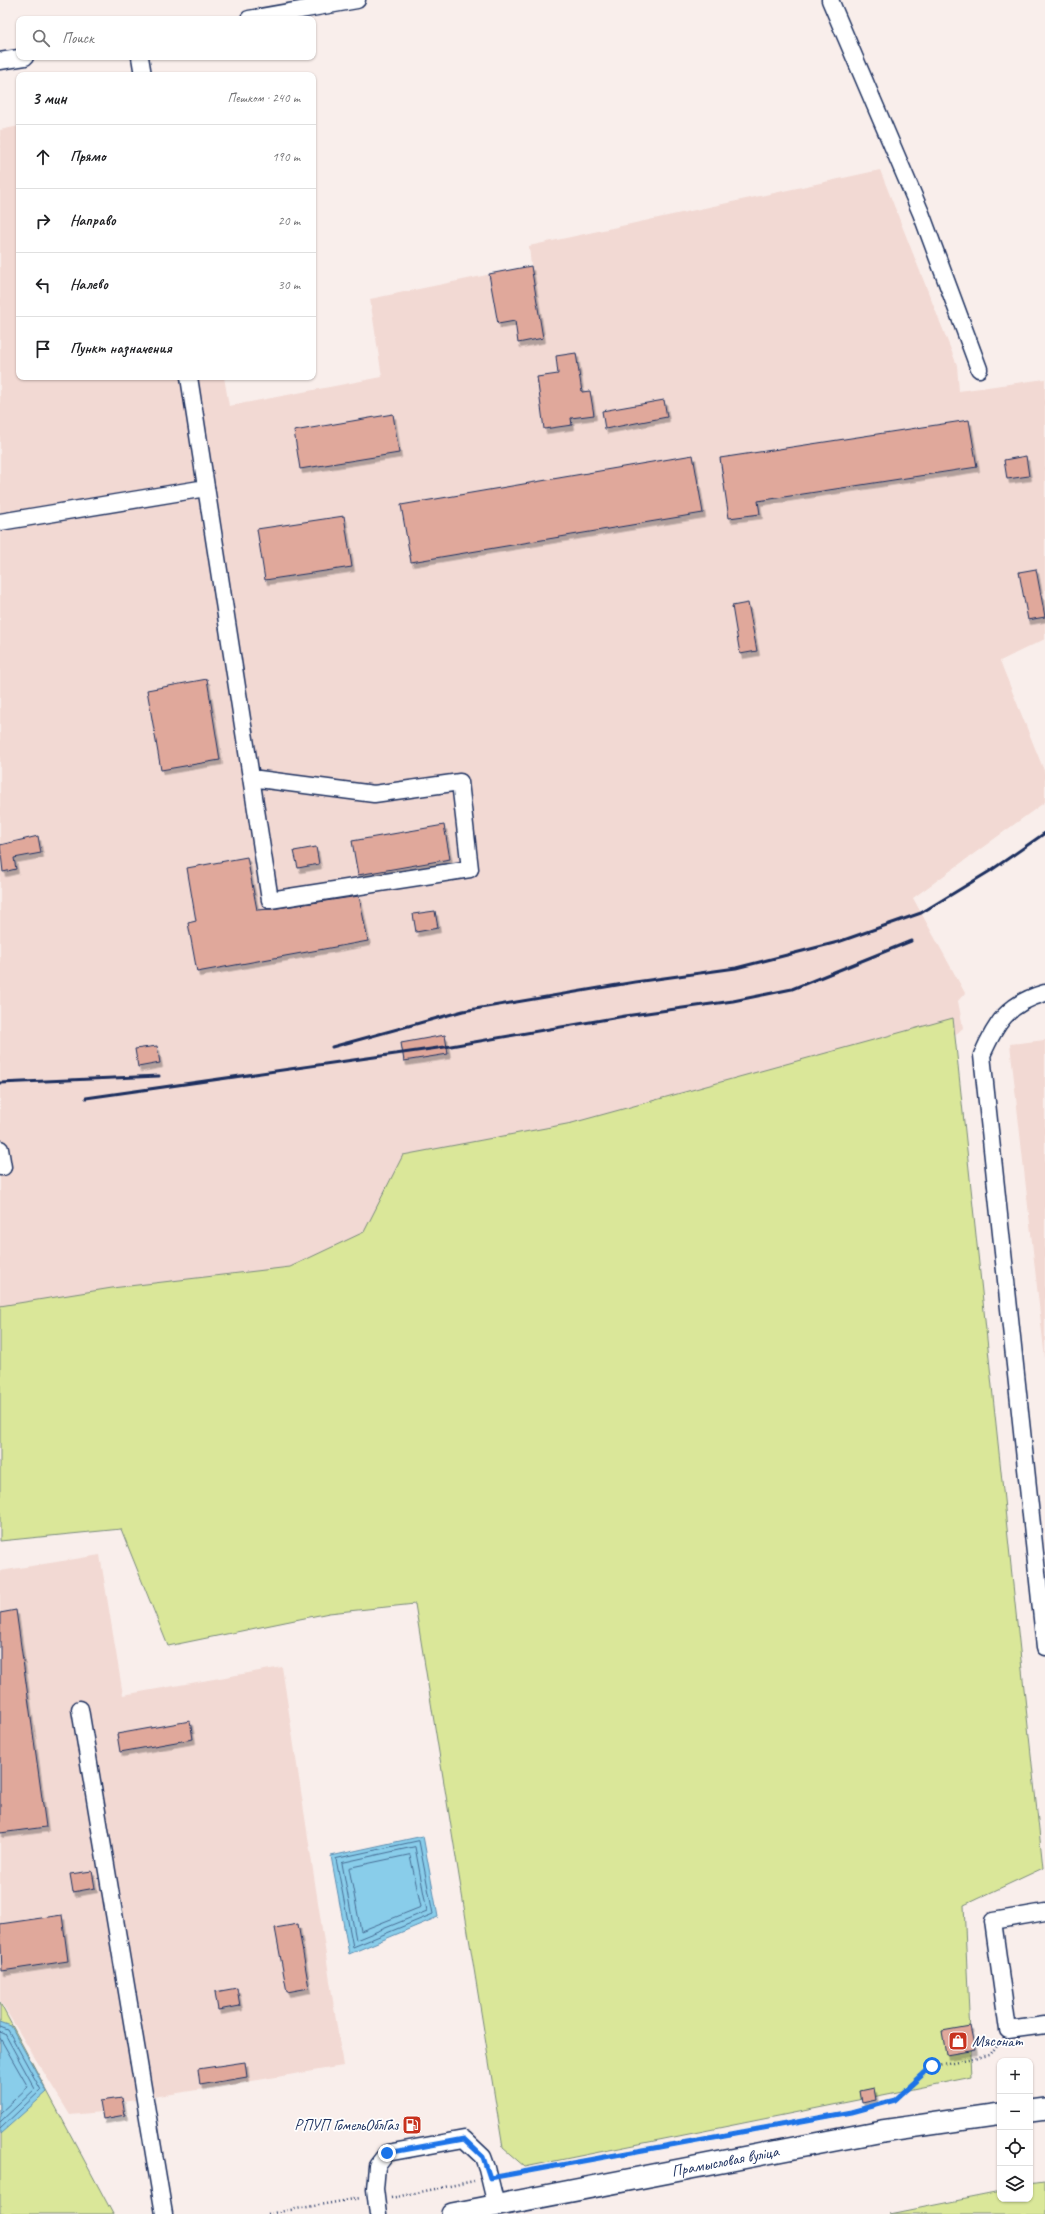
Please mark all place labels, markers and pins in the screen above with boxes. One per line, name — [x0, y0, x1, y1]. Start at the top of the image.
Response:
shop icon: Мясонат — [947, 2030, 969, 2052]
place label: Мясонат — [972, 2031, 1024, 2051]
fuel station icon: РПУП ГомельОблГаз — [401, 2114, 423, 2136]
place label: РПУП ГомельОблГаз — [294, 2115, 399, 2135]

